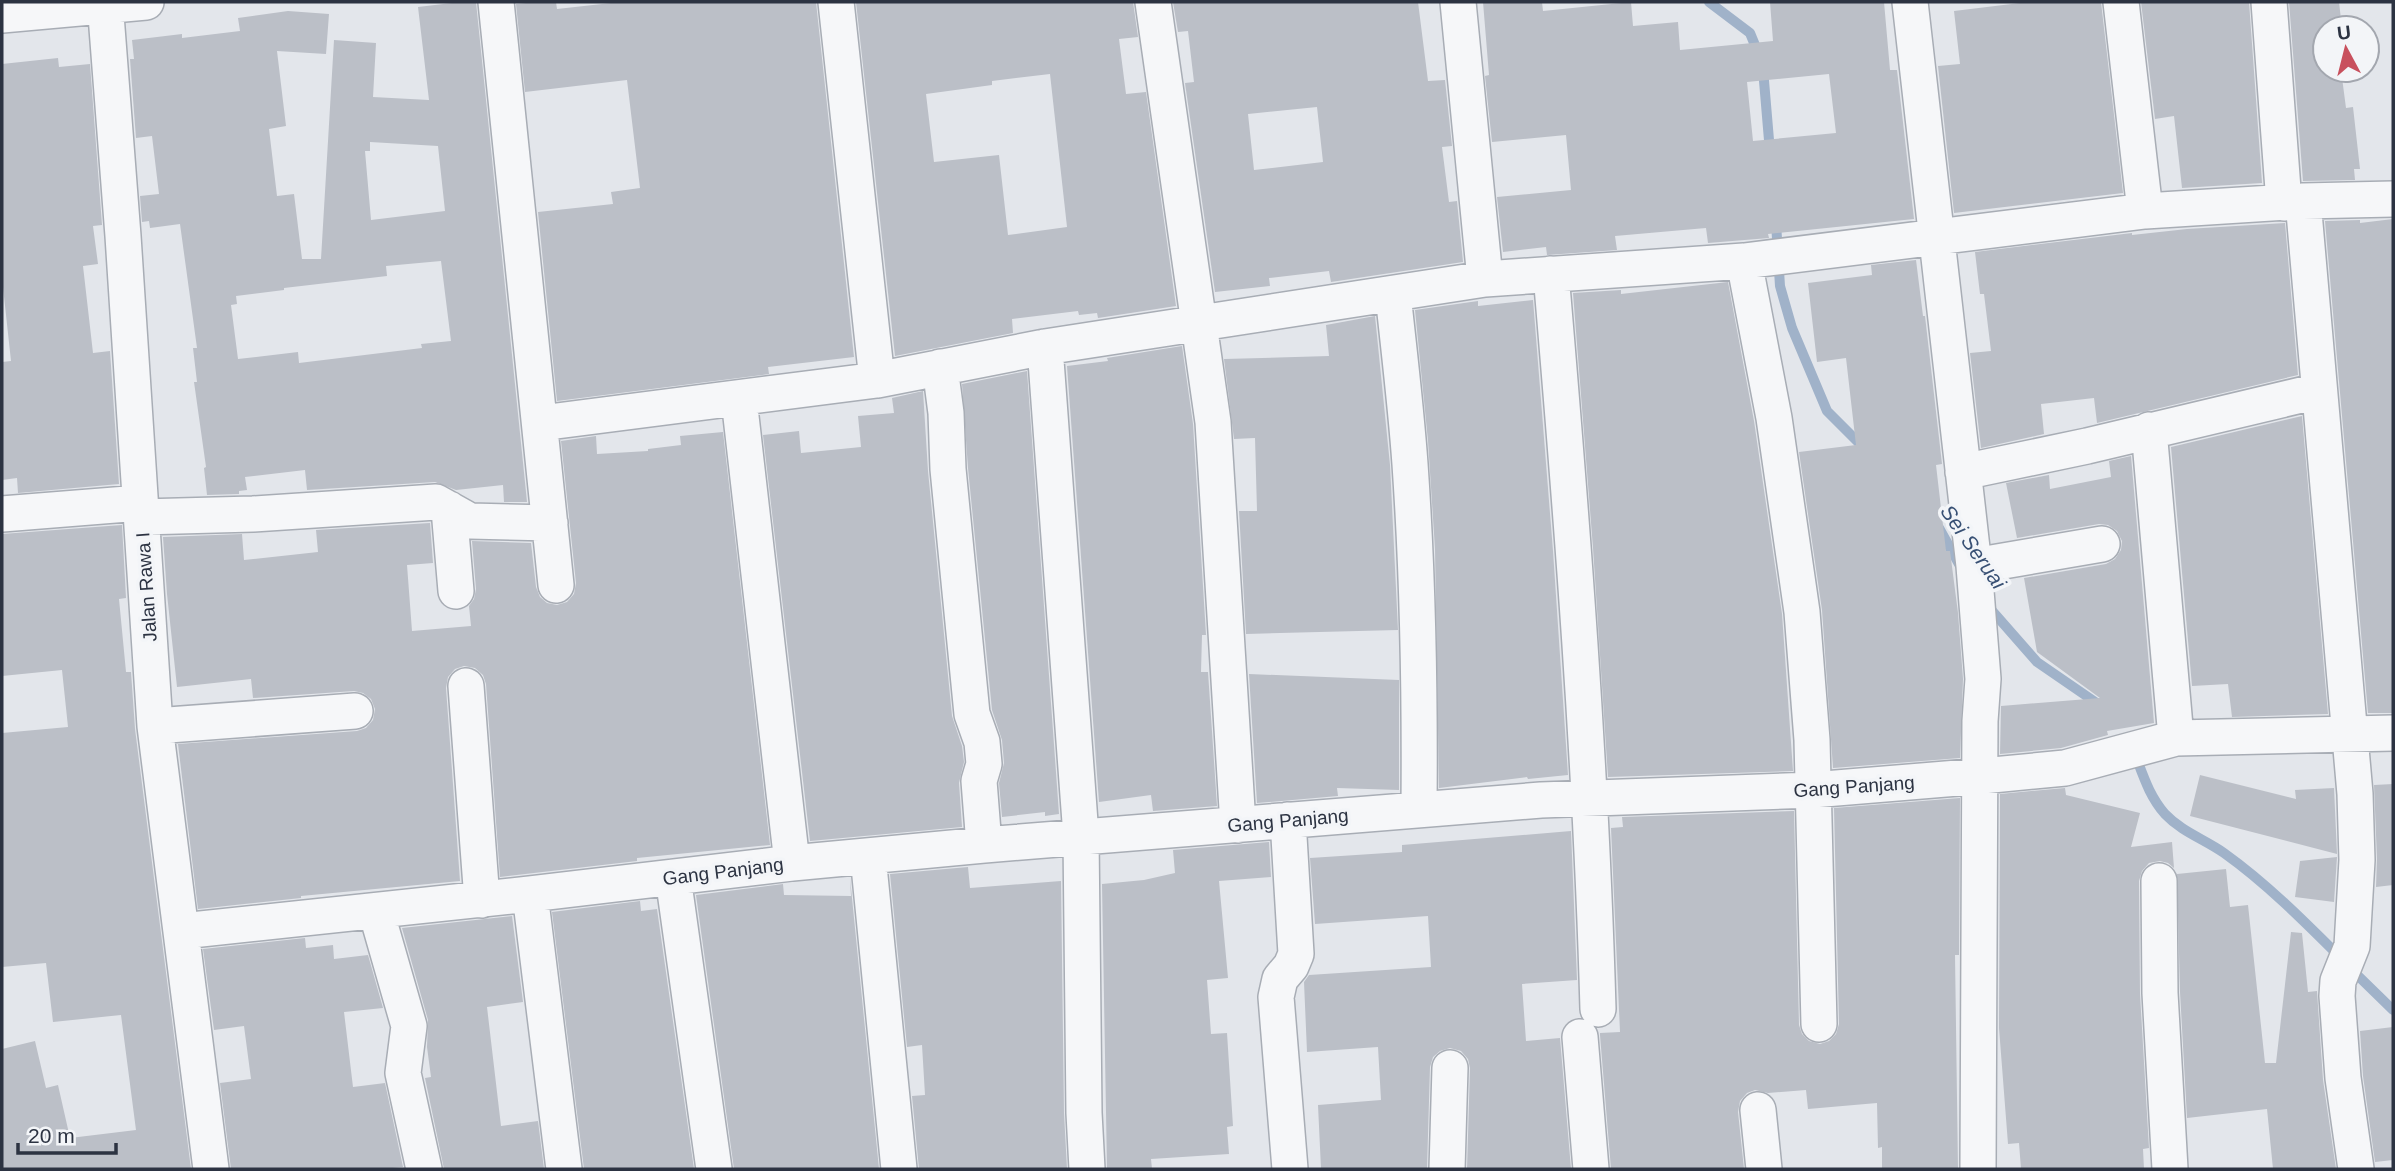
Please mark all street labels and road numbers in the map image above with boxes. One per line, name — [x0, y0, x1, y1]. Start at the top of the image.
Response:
street label: Jalan Rawa I — [132, 531, 161, 642]
street label: Gang Panjang — [1793, 772, 1915, 801]
street label: Gang Panjang — [1227, 805, 1349, 836]
street label: Gang Panjang — [661, 854, 785, 889]

